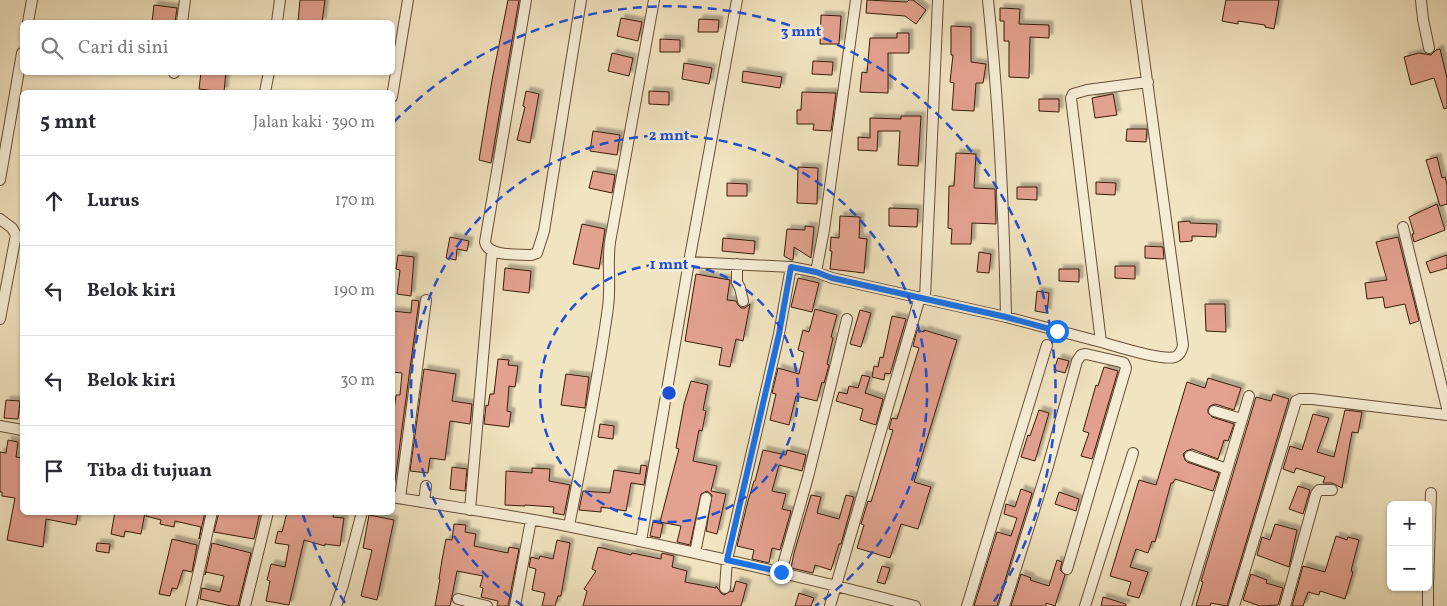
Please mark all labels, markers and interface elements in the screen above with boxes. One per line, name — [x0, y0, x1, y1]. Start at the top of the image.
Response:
search box — [20, 20, 395, 75]
text: 3 mnt — [781, 22, 822, 43]
icon: search — [38, 34, 66, 62]
text: Cari di sini — [78, 35, 169, 61]
text: 5 mnt — [40, 108, 96, 137]
text: Jalan kaki · 390 m — [253, 112, 375, 134]
text: 2 mnt — [649, 126, 690, 147]
icon: ahead — [40, 187, 68, 215]
text: Lurus — [87, 188, 139, 214]
text: 170 m — [335, 190, 375, 212]
text: 1 mnt — [650, 255, 689, 276]
icon: left — [40, 277, 68, 305]
text: Belok kiri — [87, 278, 176, 304]
text: 190 m — [333, 280, 375, 302]
route start — [1046, 320, 1069, 343]
icon: left — [40, 367, 68, 395]
text: Belok kiri — [87, 368, 176, 394]
text: 30 m — [340, 370, 375, 392]
centre of rings — [660, 384, 678, 402]
icon: arrive — [40, 457, 68, 485]
text: Tiba di tujuan — [87, 458, 212, 484]
map controls — [1387, 501, 1432, 591]
button: + — [1387, 501, 1432, 546]
button: − — [1387, 546, 1432, 591]
route end — [770, 561, 793, 584]

